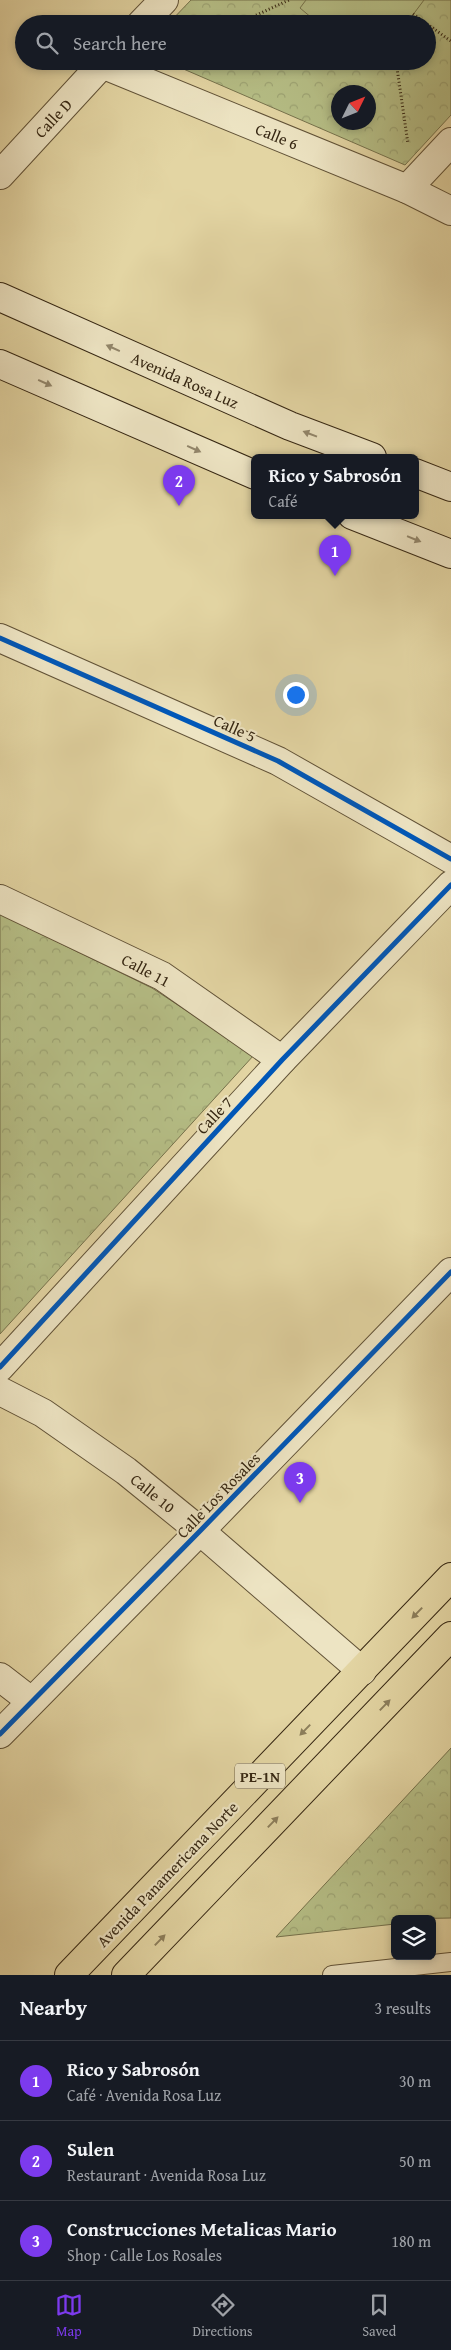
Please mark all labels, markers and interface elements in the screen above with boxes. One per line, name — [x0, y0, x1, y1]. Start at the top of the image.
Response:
search box — [15, 15, 436, 70]
icon: search — [33, 29, 61, 57]
text: Search here — [73, 29, 167, 57]
north arrow — [331, 85, 376, 130]
street label: Calle D — [29, 93, 78, 143]
street label: Calle 6 — [252, 117, 302, 155]
one-way arrow — [106, 343, 120, 351]
street label: Avenida Rosa Luz — [127, 346, 243, 414]
one-way arrow — [38, 380, 52, 388]
one-way arrow — [302, 430, 317, 438]
one-way arrow — [187, 445, 201, 453]
popup — [251, 454, 419, 519]
text: Rico y Sabrosón — [269, 461, 401, 489]
pin: 2 — [163, 465, 195, 506]
text: Café — [269, 489, 297, 513]
pin: 1 — [319, 535, 351, 576]
one-way arrow — [407, 536, 421, 544]
your location — [283, 682, 309, 708]
street label: Calle 5 — [210, 708, 260, 748]
street label: Calle 11 — [118, 947, 174, 993]
street label: Calle 7 — [190, 1091, 238, 1139]
street label: Calle Los Rosales — [171, 1446, 265, 1544]
pin: 3 — [284, 1462, 316, 1503]
street label: Calle 10 — [125, 1467, 181, 1519]
one-way arrow — [411, 1606, 423, 1618]
one-way arrow — [379, 1699, 391, 1711]
one-way arrow — [299, 1724, 311, 1736]
road number: PE-1N — [235, 1764, 285, 1788]
street label: Avenida Panamericana Norte — [91, 1796, 243, 1952]
one-way arrow — [267, 1817, 279, 1829]
map controls — [391, 1915, 436, 1960]
button: layers — [391, 1915, 436, 1960]
one-way arrow — [154, 1934, 166, 1946]
text: Nearby — [20, 1992, 87, 2023]
text: 3 results — [374, 1996, 431, 2020]
text: Rico y Sabrosón — [67, 2055, 200, 2083]
text: 1 — [32, 2069, 40, 2093]
text: 30 m — [399, 2069, 431, 2093]
text: Café · Avenida Rosa Luz — [67, 2083, 221, 2107]
text: Sulen — [67, 2135, 114, 2163]
text: 2 — [32, 2149, 40, 2173]
text: 50 m — [399, 2149, 431, 2173]
text: Restaurant · Avenida Rosa Luz — [67, 2163, 266, 2187]
text: Construcciones Metalicas Mario — [67, 2215, 337, 2243]
text: 3 — [32, 2229, 40, 2253]
text: 180 m — [391, 2229, 431, 2253]
text: Shop · Calle Los Rosales — [67, 2243, 222, 2267]
tab: Map — [55, 2291, 83, 2341]
tab: Directions — [192, 2291, 253, 2341]
tab: Saved — [362, 2291, 396, 2341]

